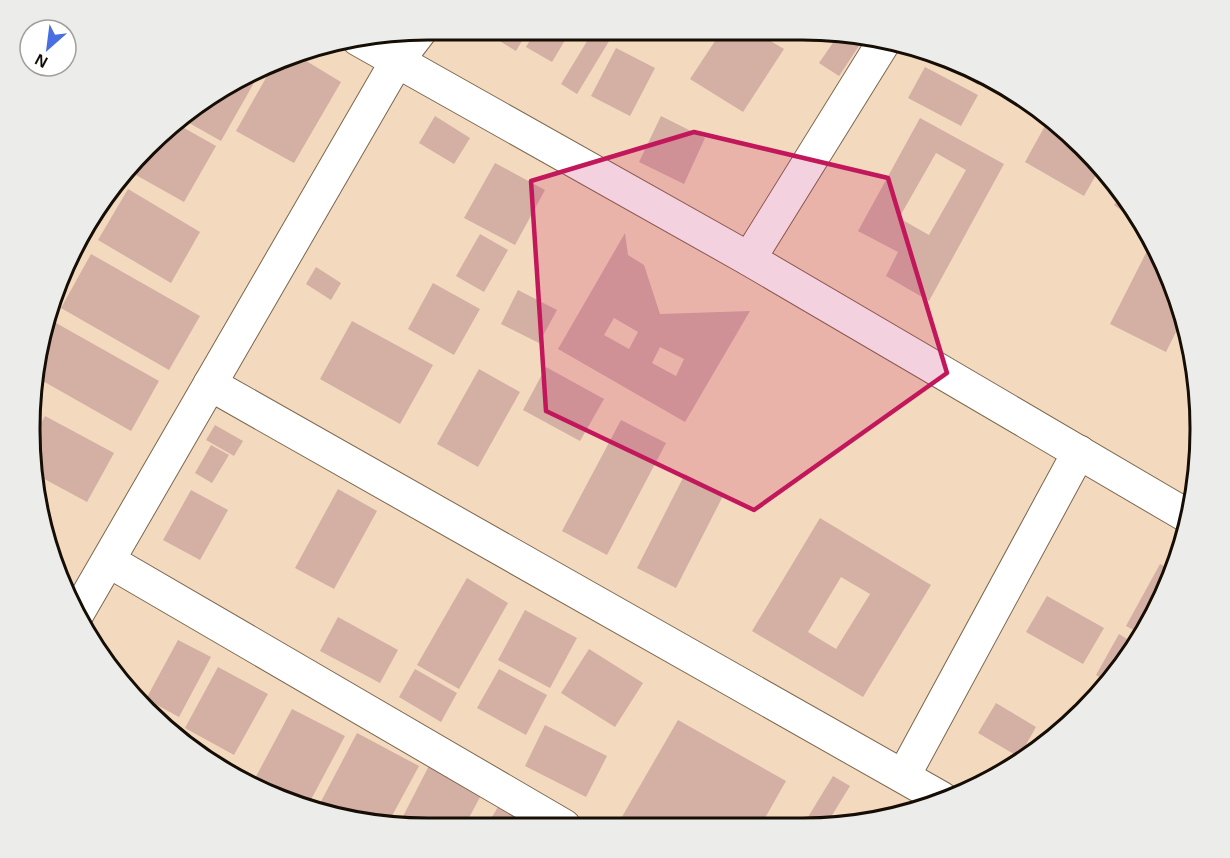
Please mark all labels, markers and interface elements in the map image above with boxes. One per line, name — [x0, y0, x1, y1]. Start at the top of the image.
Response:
north arrow — [18, 18, 78, 78]
text: N — [32, 51, 50, 71]

